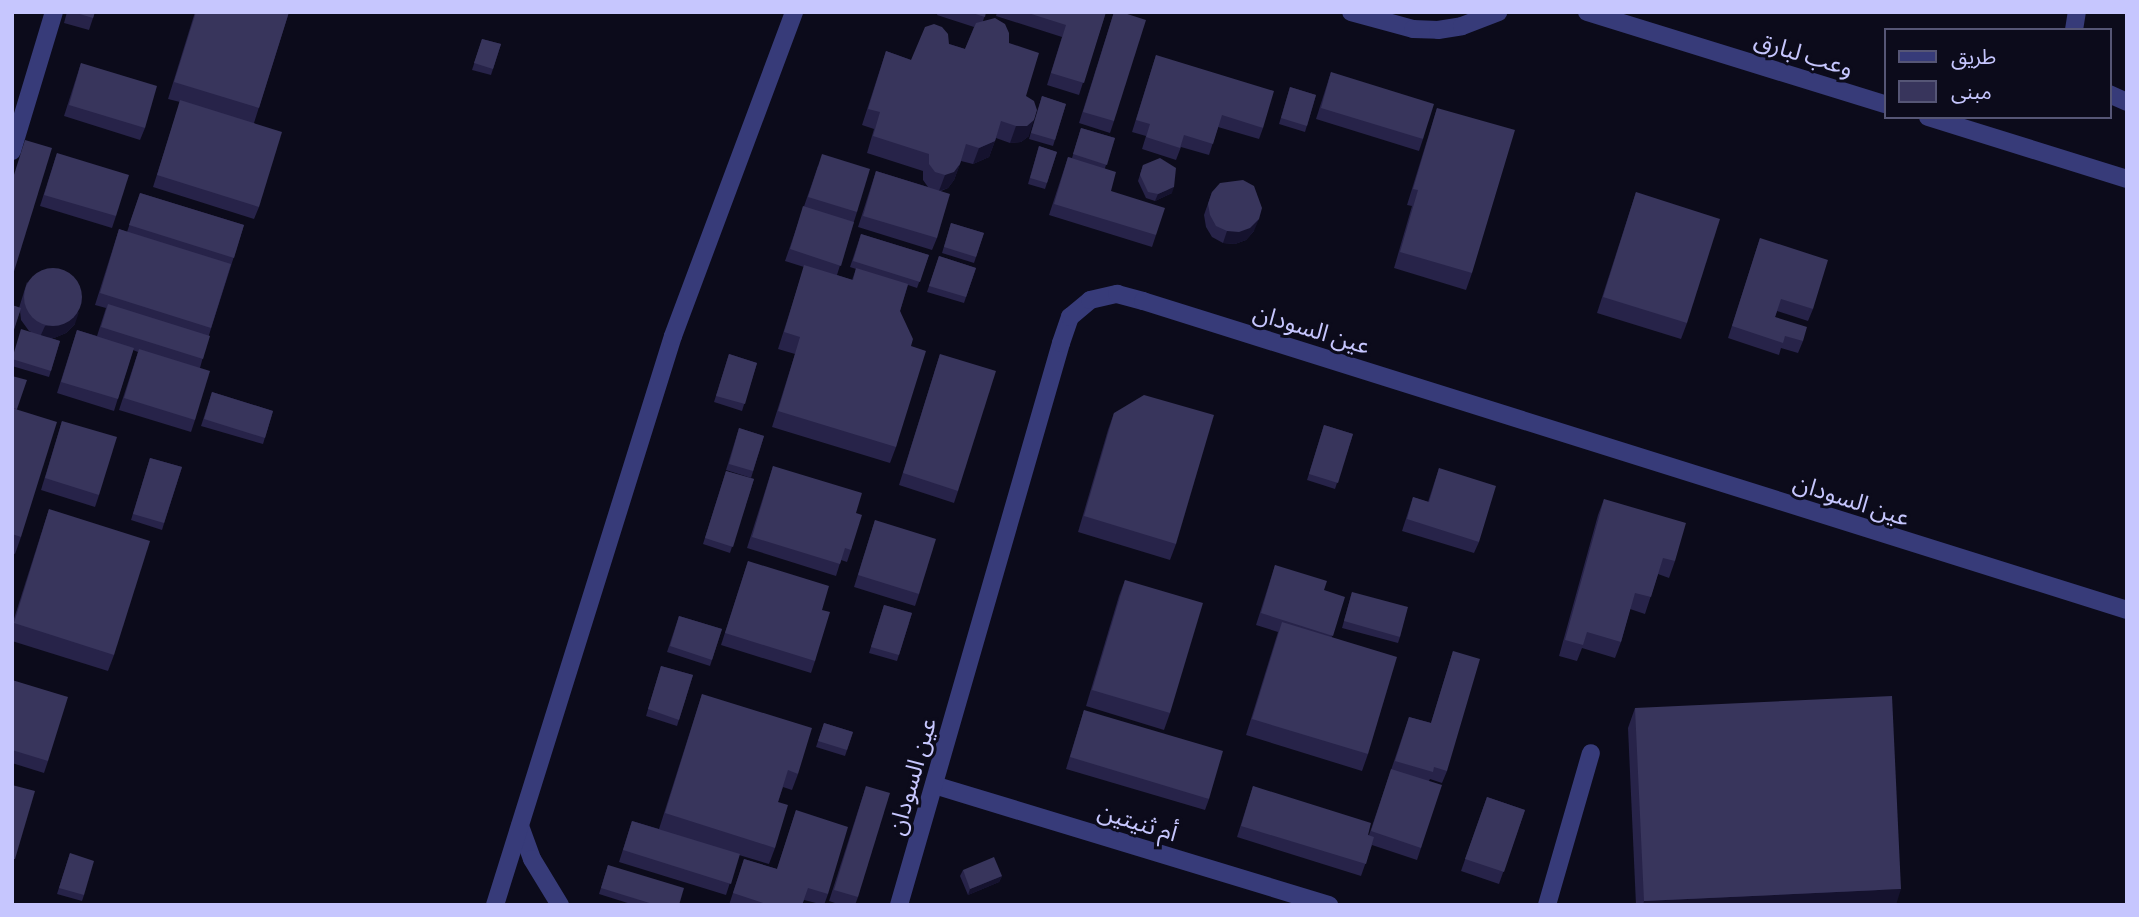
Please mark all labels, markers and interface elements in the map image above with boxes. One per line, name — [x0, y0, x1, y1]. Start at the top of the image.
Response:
street label: وعب لبارق — [1751, 24, 1857, 82]
legend — [1884, 28, 2111, 119]
text: طريق — [1951, 43, 1996, 68]
text: مبنى — [1951, 78, 1992, 103]
street label: عين السودان — [1250, 297, 1374, 359]
street label: عين السودان — [1790, 467, 1914, 531]
street label: عين السودان — [881, 714, 941, 838]
street label: أم ثنيتين — [1095, 795, 1181, 847]

